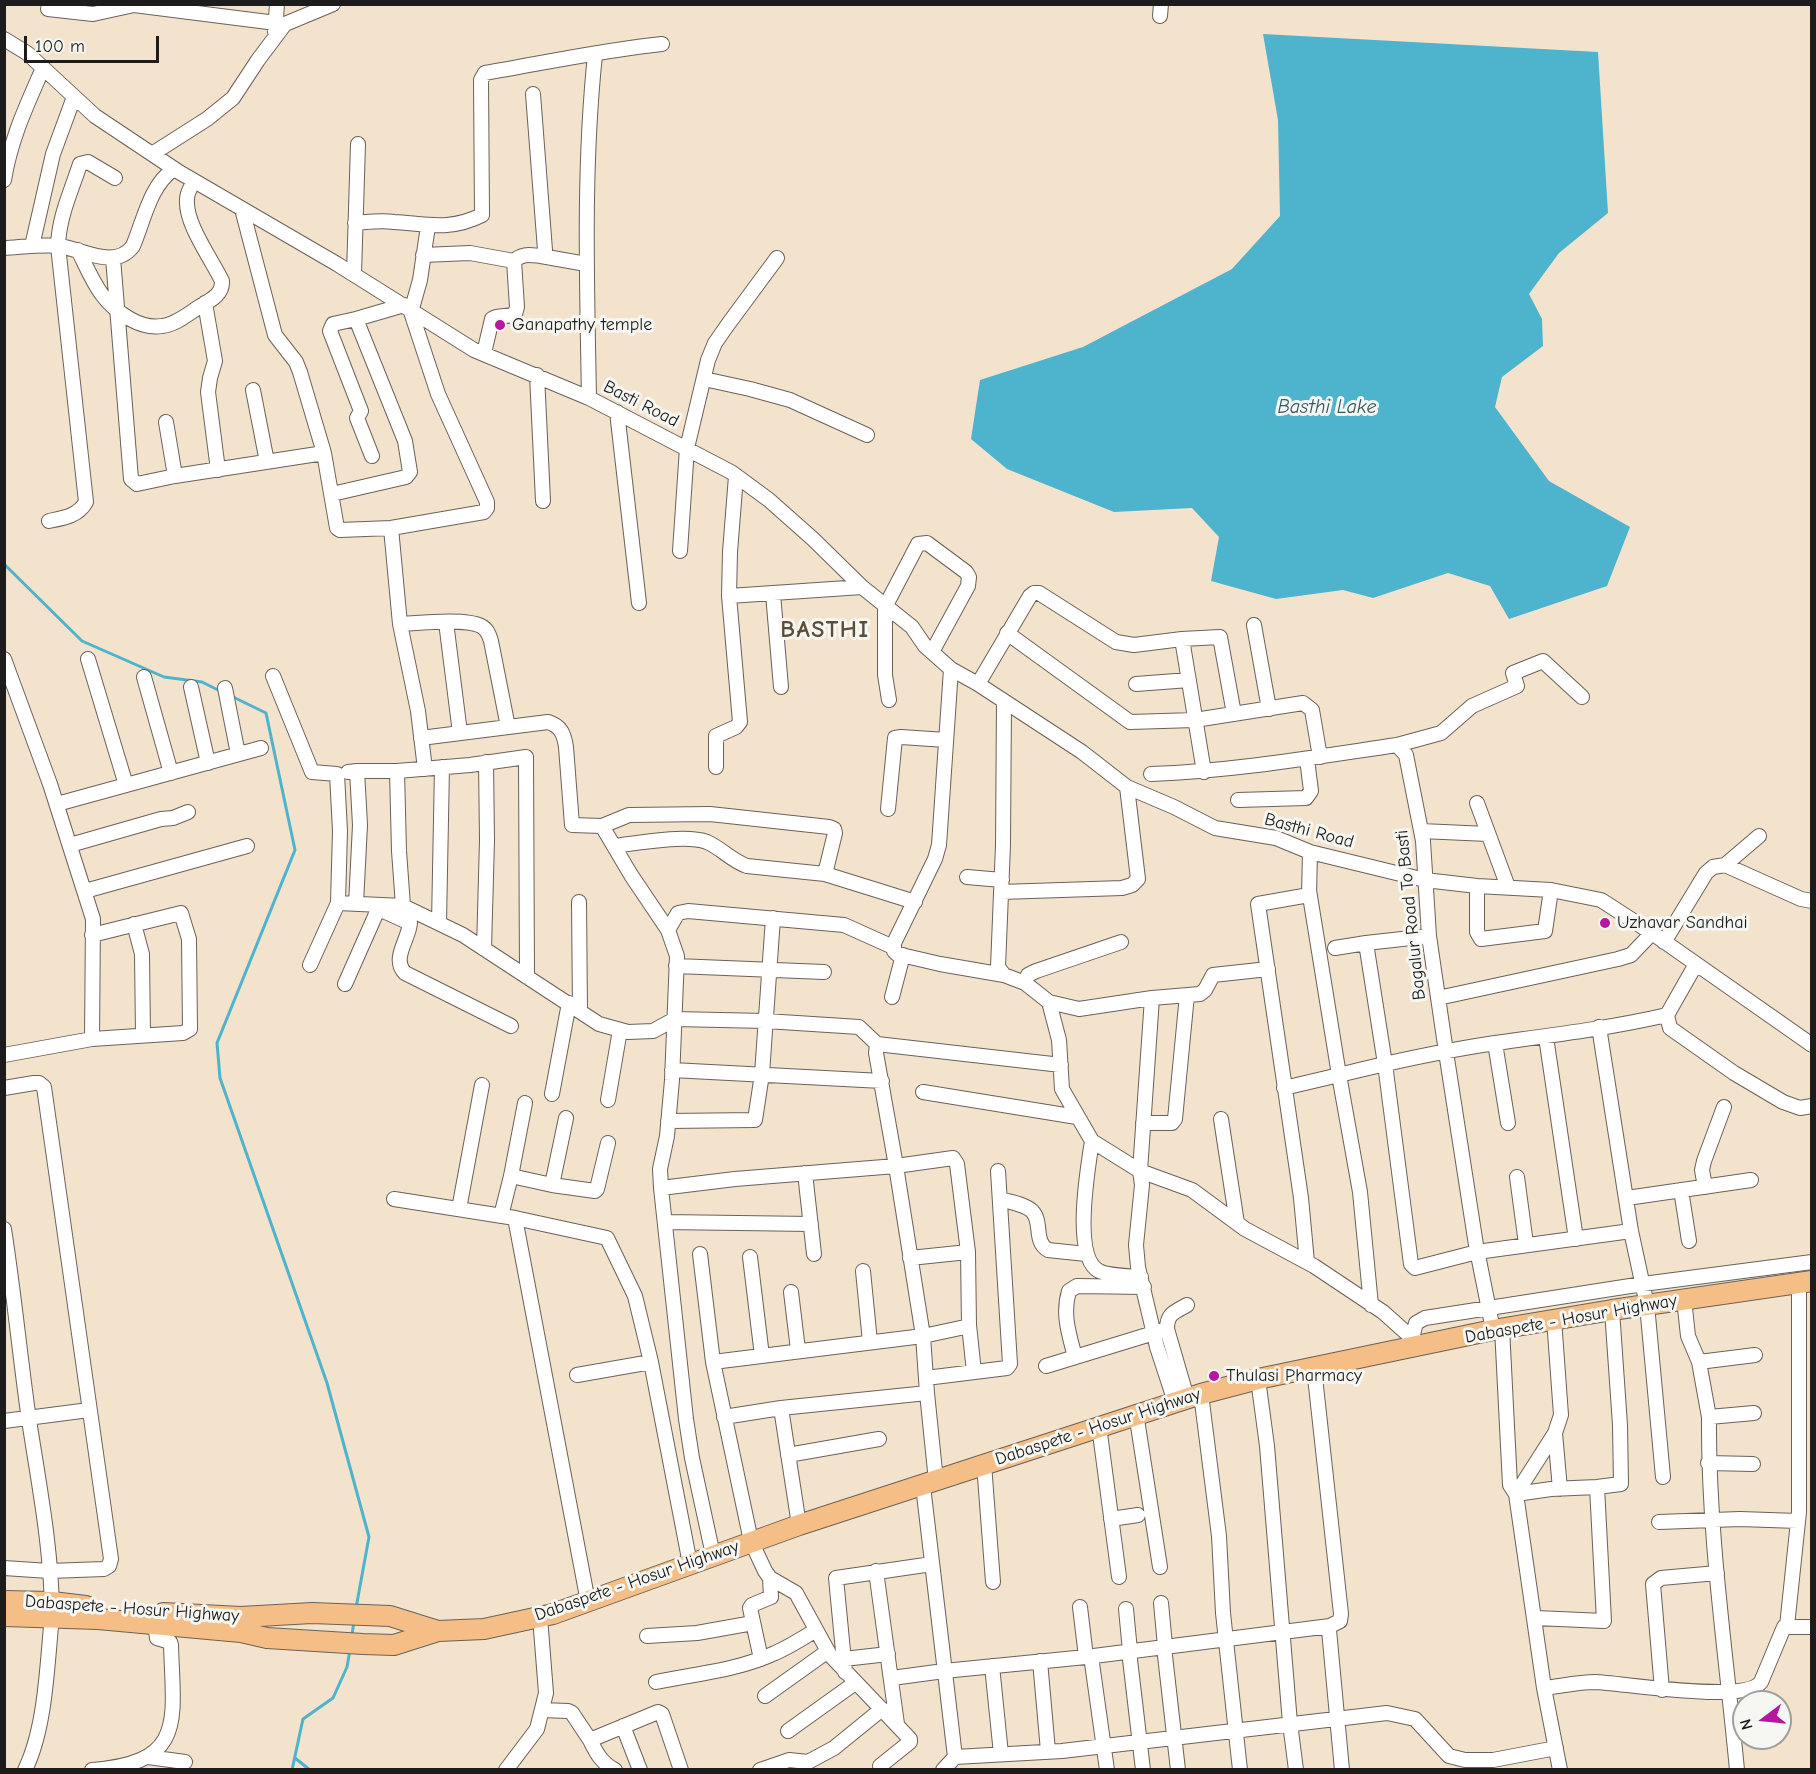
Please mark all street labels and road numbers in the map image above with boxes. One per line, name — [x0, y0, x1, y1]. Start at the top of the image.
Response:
street label: Basti Road — [600, 376, 682, 432]
street label: Basthi Road — [1262, 809, 1356, 853]
street label: Bagalur Road To Basti — [1391, 829, 1431, 1001]
street label: Dabaspete - Hosur Highway — [1463, 1290, 1679, 1348]
street label: Dabaspete - Hosur Highway — [993, 1384, 1203, 1470]
street label: Dabaspete - Hosur Highway — [532, 1536, 742, 1626]
street label: Dabaspete - Hosur Highway — [24, 1591, 240, 1627]

